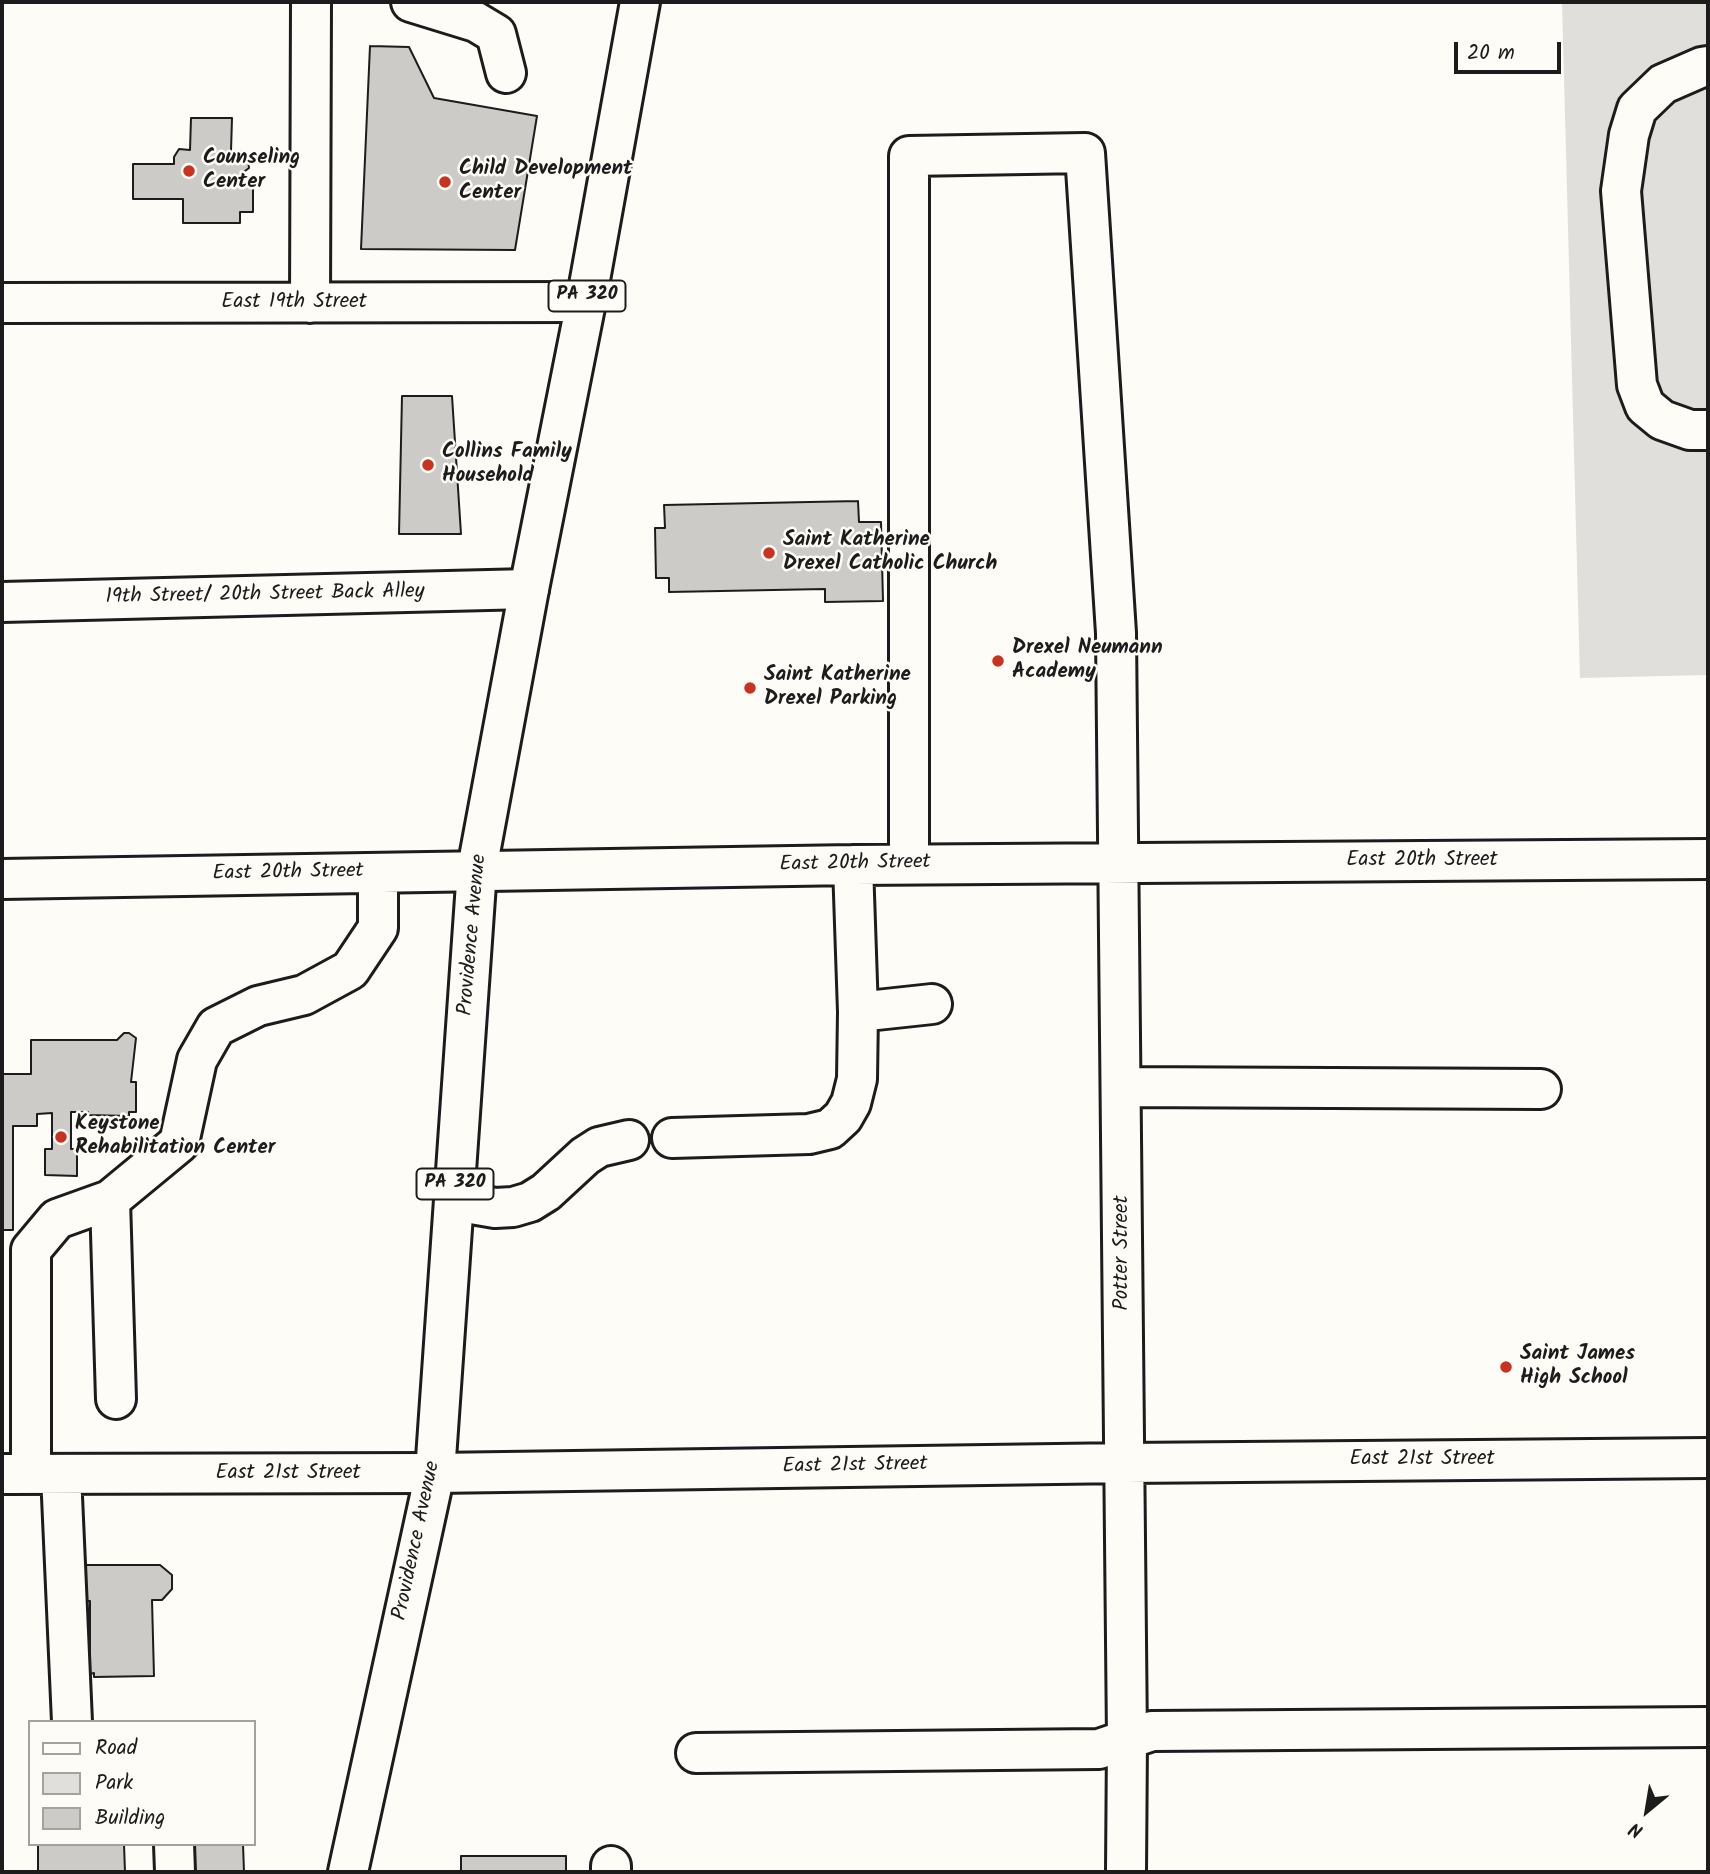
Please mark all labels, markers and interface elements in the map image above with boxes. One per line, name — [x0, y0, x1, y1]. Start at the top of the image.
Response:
scale bar — [1458, 28, 1565, 72]
text: 20 m — [1467, 37, 1515, 70]
place label: Counseling Center — [203, 146, 300, 196]
place label: Child Development Center — [459, 157, 633, 207]
marker: Counseling Center — [181, 163, 197, 179]
marker: Child Development Center — [437, 174, 453, 190]
road number: PA 320 — [548, 280, 626, 312]
street label: East 19th Street — [221, 290, 367, 316]
place label: Collins Family Household — [442, 440, 572, 490]
marker: Collins Family Household — [420, 457, 436, 473]
place label: Saint Katherine Drexel Catholic Church — [783, 528, 997, 578]
marker: Saint Katherine Drexel Catholic Church — [761, 545, 777, 561]
street label: 19th Street/ 20th Street Back Alley — [105, 581, 425, 611]
place label: Drexel Neumann Academy — [1012, 636, 1163, 686]
marker: Drexel Neumann Academy — [990, 653, 1006, 669]
place label: Saint Katherine Drexel Parking — [764, 663, 911, 713]
marker: Saint Katherine Drexel Parking — [742, 680, 758, 696]
street label: East 20th Street — [1346, 848, 1498, 874]
street label: East 20th Street — [779, 851, 931, 879]
street label: Providence Avenue — [454, 853, 494, 1017]
street label: East 20th Street — [212, 860, 364, 888]
place label: Keystone Rehabilitation Center — [75, 1112, 275, 1162]
marker: Keystone Rehabilitation Center — [53, 1129, 69, 1145]
road number: PA 320 — [416, 1168, 494, 1200]
street label: Potter Street — [1110, 1195, 1136, 1311]
place label: Saint James High School — [1520, 1342, 1635, 1392]
marker: Saint James High School — [1498, 1359, 1514, 1375]
street label: East 21st Street — [1349, 1447, 1495, 1473]
street label: East 21st Street — [782, 1453, 928, 1481]
street label: Providence Avenue — [389, 1459, 447, 1623]
street label: East 21st Street — [215, 1461, 361, 1487]
legend — [28, 1720, 256, 1846]
text: Road — [95, 1732, 137, 1765]
text: Park — [95, 1767, 133, 1800]
north arrow — [1612, 1776, 1682, 1846]
text: Building — [95, 1802, 165, 1835]
text: N — [1624, 1813, 1649, 1845]

